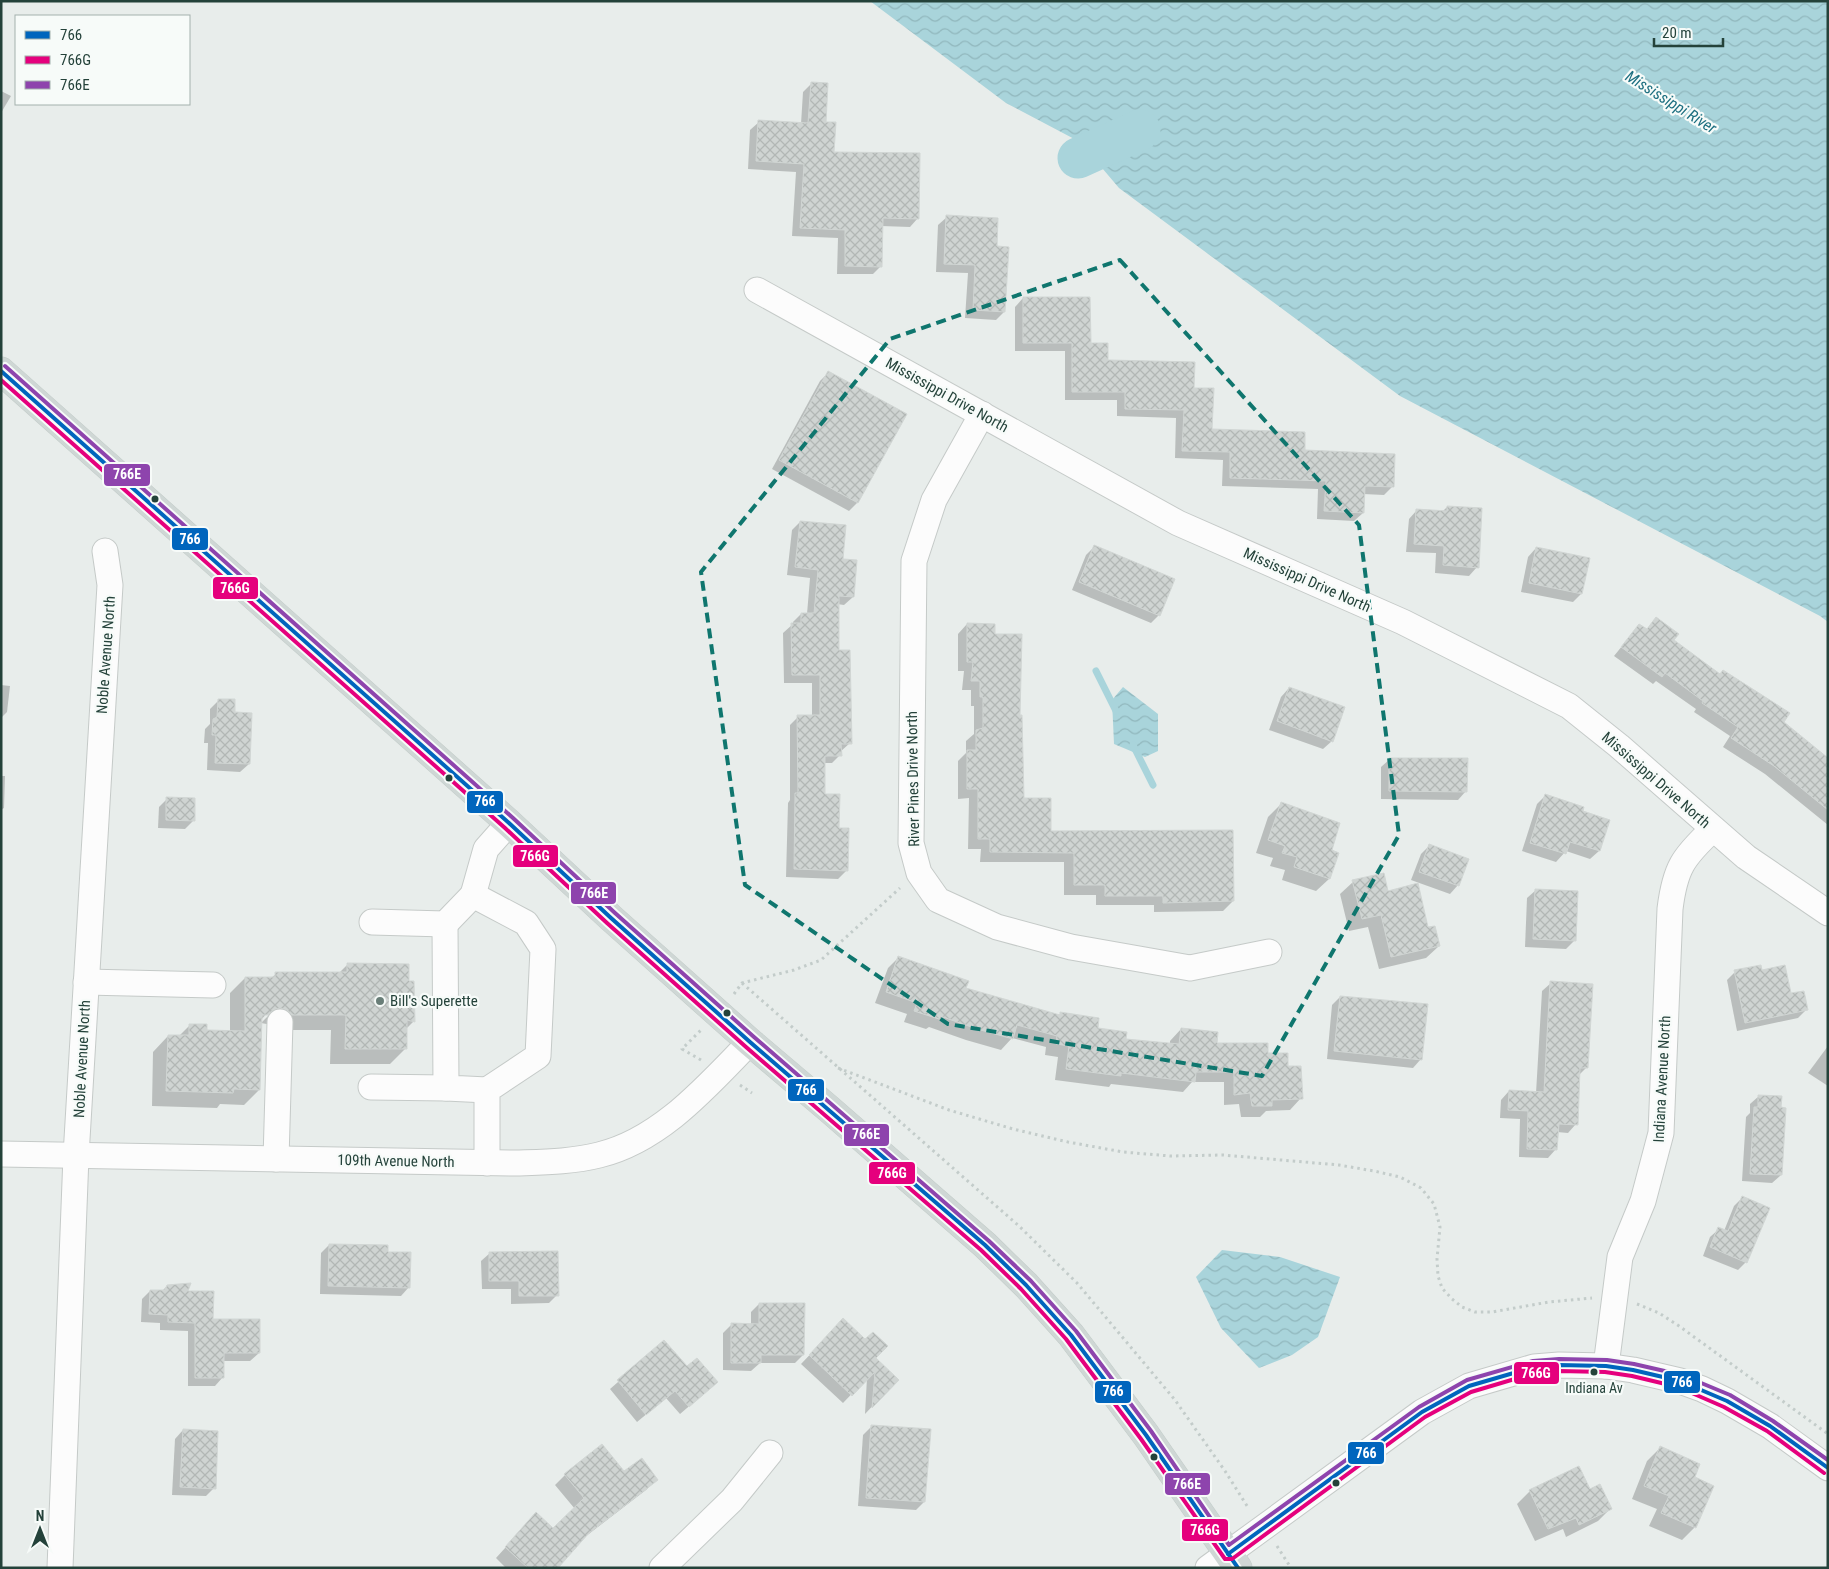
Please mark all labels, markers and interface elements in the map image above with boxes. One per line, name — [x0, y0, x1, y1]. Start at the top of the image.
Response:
legend — [15, 15, 190, 105]
scale bar — [1654, 15, 1723, 47]
text: 20 m — [1662, 24, 1692, 42]
text: 766 — [60, 26, 82, 44]
text: 766G — [60, 51, 91, 69]
water label: Mississippi River — [1622, 66, 1721, 138]
text: 766E — [60, 76, 90, 94]
street label: Mississippi Drive North — [882, 354, 1012, 436]
line badge: 766E — [103, 463, 151, 487]
text: 766E — [113, 466, 141, 482]
unlabelled marker — [150, 494, 160, 504]
line badge: 766 — [171, 527, 209, 551]
text: 766 — [179, 531, 201, 547]
street label: Mississippi Drive North — [1241, 544, 1373, 616]
line badge: 766G — [212, 576, 259, 600]
text: 766G — [220, 580, 250, 596]
street label: Noble Avenue North — [93, 595, 119, 715]
street label: River Pines Drive North — [903, 711, 923, 847]
street label: Mississippi Drive North — [1598, 728, 1714, 832]
unlabelled marker — [444, 773, 454, 783]
line badge: 766 — [466, 790, 504, 814]
text: 766 — [474, 793, 496, 809]
line badge: 766G — [512, 844, 559, 868]
text: 766G — [520, 848, 550, 864]
line badge: 766E — [570, 881, 617, 905]
text: 766E — [580, 885, 608, 901]
place label: Bill's Superette — [390, 992, 478, 1010]
marker: Bill's Superette — [374, 995, 386, 1007]
street label: Noble Avenue North — [70, 1000, 94, 1118]
unlabelled marker — [722, 1008, 732, 1018]
street label: Indiana Avenue North — [1650, 1015, 1674, 1143]
line badge: 766 — [787, 1078, 825, 1102]
text: 766 — [795, 1082, 817, 1098]
line badge: 766E — [843, 1123, 890, 1147]
text: 766E — [852, 1126, 880, 1142]
street label: 109th Avenue North — [337, 1151, 455, 1171]
line badge: 766G — [868, 1161, 916, 1185]
text: 766G — [877, 1165, 907, 1181]
line badge: 766G — [1513, 1361, 1560, 1385]
text: 766G — [1521, 1365, 1551, 1381]
marker: Indiana Av — [1589, 1367, 1599, 1377]
line badge: 766 — [1663, 1370, 1701, 1394]
text: 766 — [1671, 1374, 1693, 1390]
line badge: 766 — [1094, 1380, 1132, 1404]
place label: Indiana Av — [1565, 1380, 1623, 1396]
text: 766 — [1102, 1383, 1124, 1399]
line badge: 766 — [1347, 1441, 1385, 1465]
text: 766 — [1355, 1445, 1377, 1461]
unlabelled marker — [1149, 1452, 1159, 1462]
line badge: 766E — [1164, 1472, 1211, 1496]
text: 766E — [1173, 1476, 1201, 1492]
unlabelled marker — [1331, 1478, 1341, 1488]
north arrow — [15, 1504, 65, 1554]
text: N — [36, 1508, 44, 1524]
line badge: 766G — [1181, 1518, 1229, 1542]
text: 766G — [1190, 1522, 1220, 1538]

